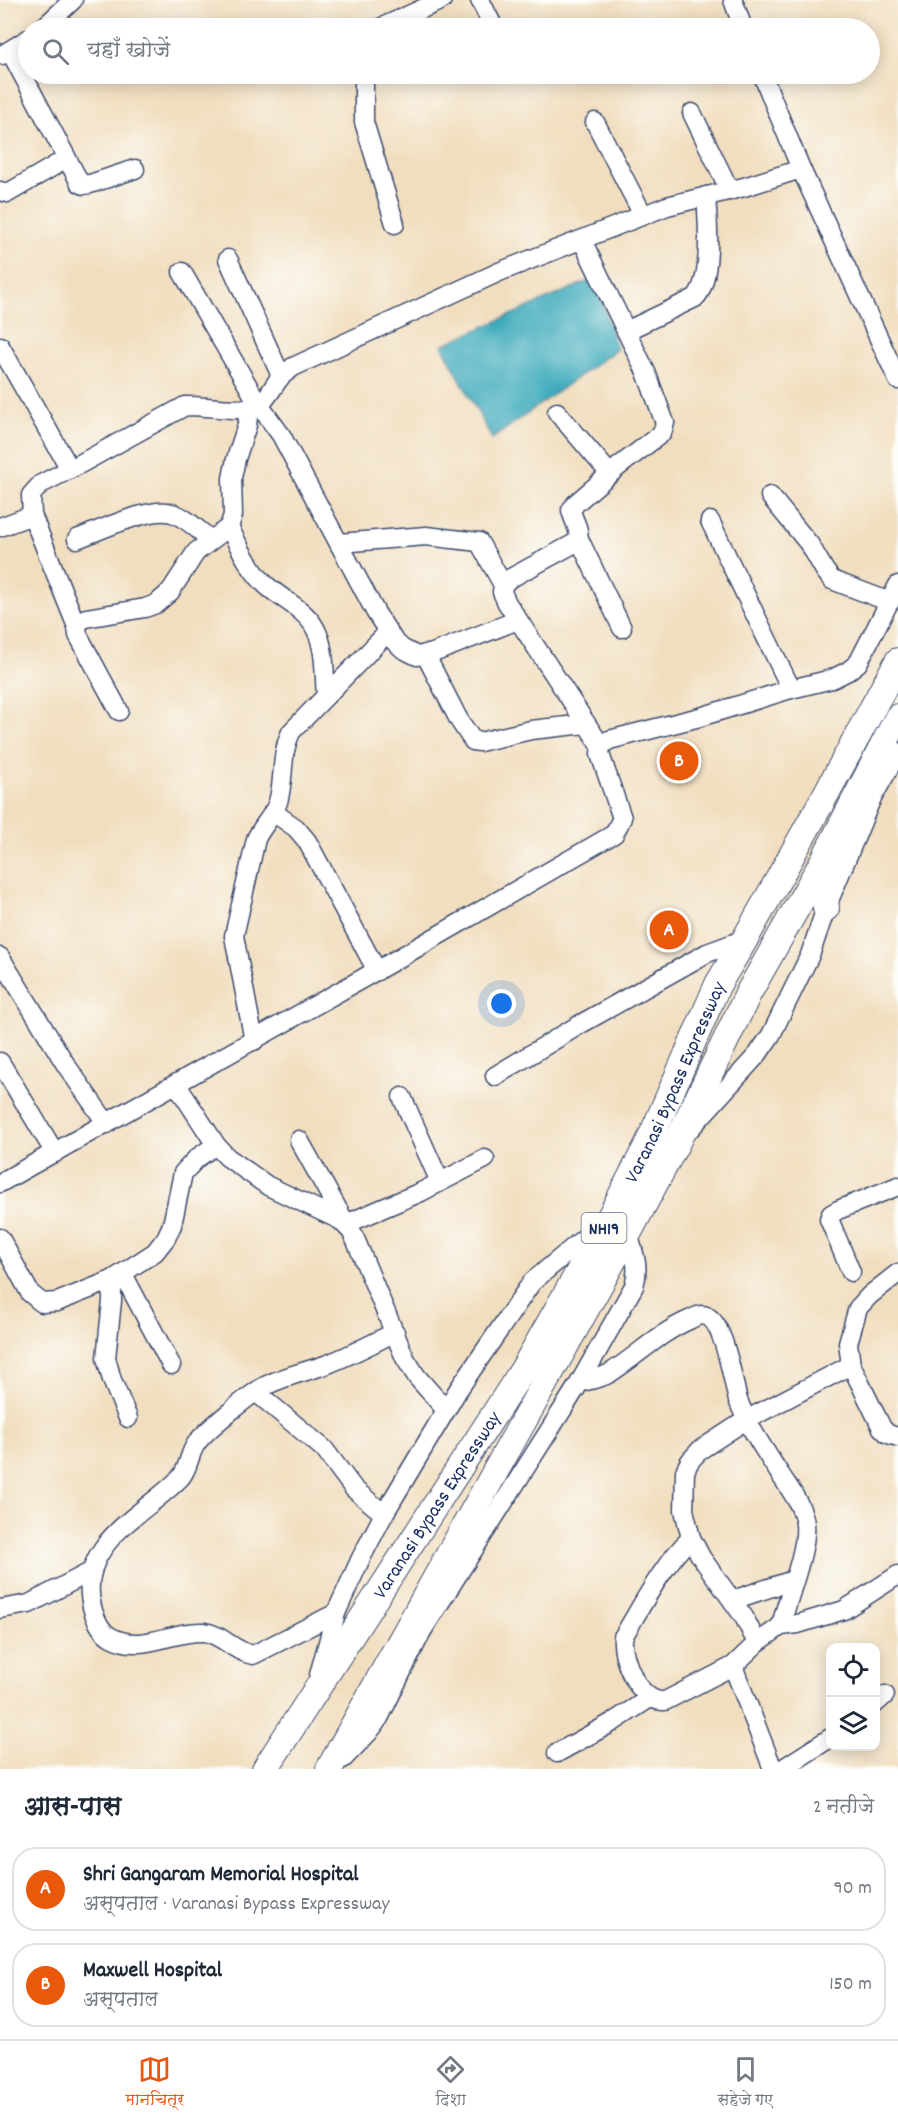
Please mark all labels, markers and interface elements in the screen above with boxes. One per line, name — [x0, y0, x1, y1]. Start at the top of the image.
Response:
search box — [18, 18, 880, 84]
icon: search — [39, 35, 72, 68]
text: यहाँ खोजें — [87, 36, 170, 67]
pin: B — [660, 738, 698, 783]
pin: A — [650, 908, 688, 952]
street label: Varanasi Bypass Expressway — [619, 977, 735, 1189]
your location — [487, 989, 516, 1018]
road number: NH19 — [582, 1213, 626, 1243]
street label: Varanasi Bypass Expressway — [368, 1406, 510, 1605]
map controls — [826, 1643, 880, 1751]
button: locate — [826, 1643, 880, 1697]
button: layers — [826, 1697, 880, 1751]
text: आस-पास — [24, 1790, 121, 1827]
text: 2 नतीजे — [813, 1794, 874, 1822]
text: Shri Gangaram Memorial Hospital — [83, 1860, 359, 1891]
text: A — [40, 1875, 51, 1903]
text: 90 m — [834, 1875, 872, 1903]
text: अस्पताल · Varanasi Bypass Expressway — [83, 1891, 390, 1919]
text: Maxwell Hospital — [83, 1956, 222, 1987]
text: B — [41, 1971, 50, 1999]
text: 150 m — [829, 1971, 872, 1999]
text: अस्पताल — [83, 1987, 158, 2015]
tab: मानचित्र — [125, 2053, 184, 2112]
tab: दिशा — [434, 2053, 467, 2112]
tab: सहेजे गए — [718, 2053, 773, 2112]

